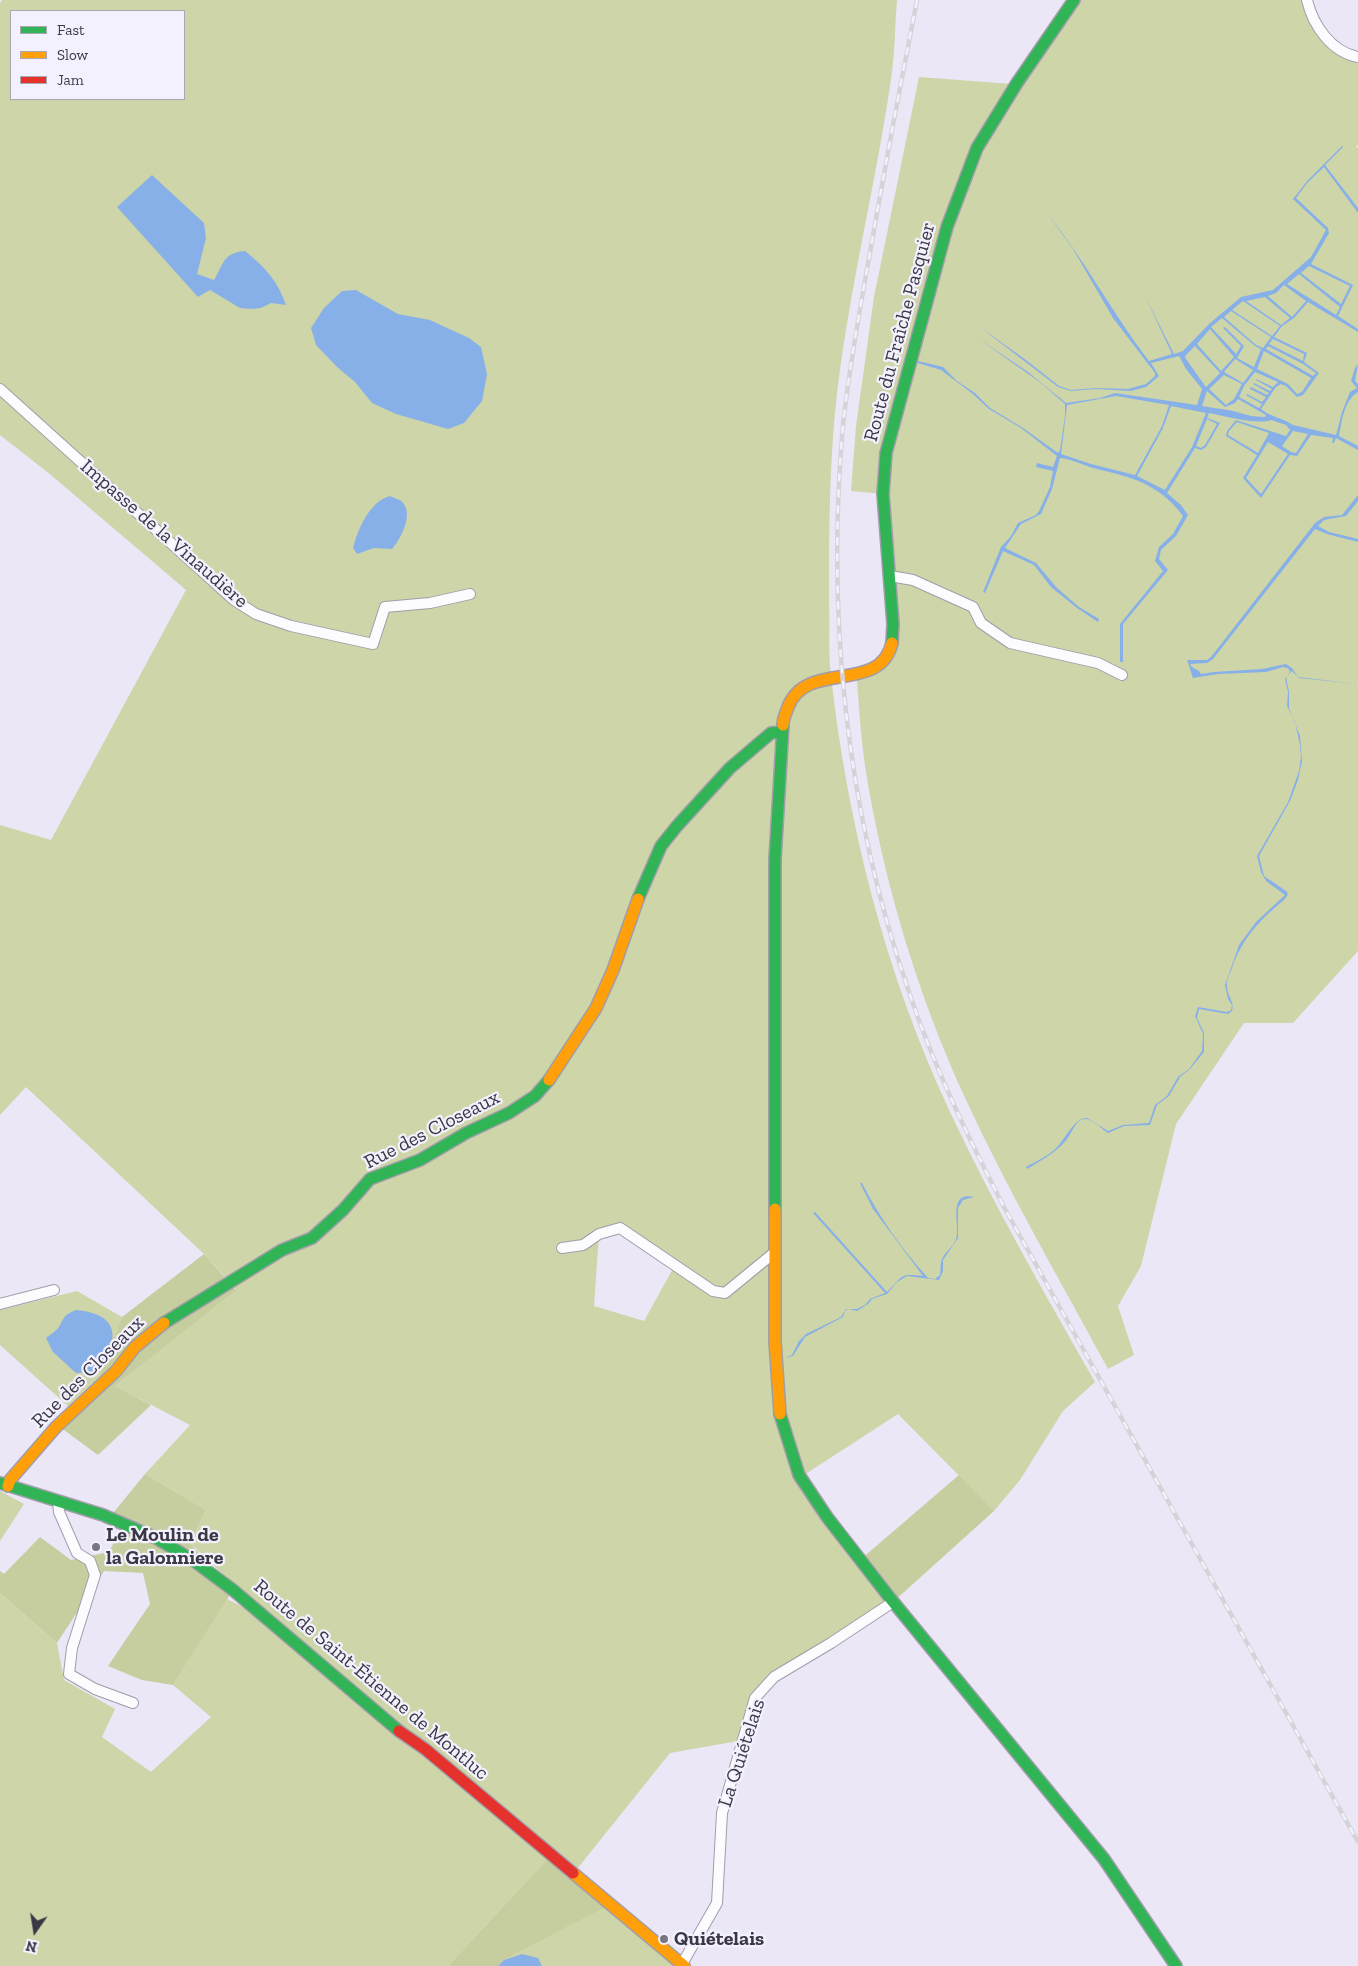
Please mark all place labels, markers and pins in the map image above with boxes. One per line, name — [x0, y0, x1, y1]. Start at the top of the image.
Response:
place label: Le Moulin de la Galonniere — [106, 1523, 223, 1570]
marker: Le Moulin de la Galonniere — [90, 1541, 102, 1553]
place label: Quiételais — [674, 1927, 764, 1951]
marker: Quiételais — [658, 1933, 670, 1945]

